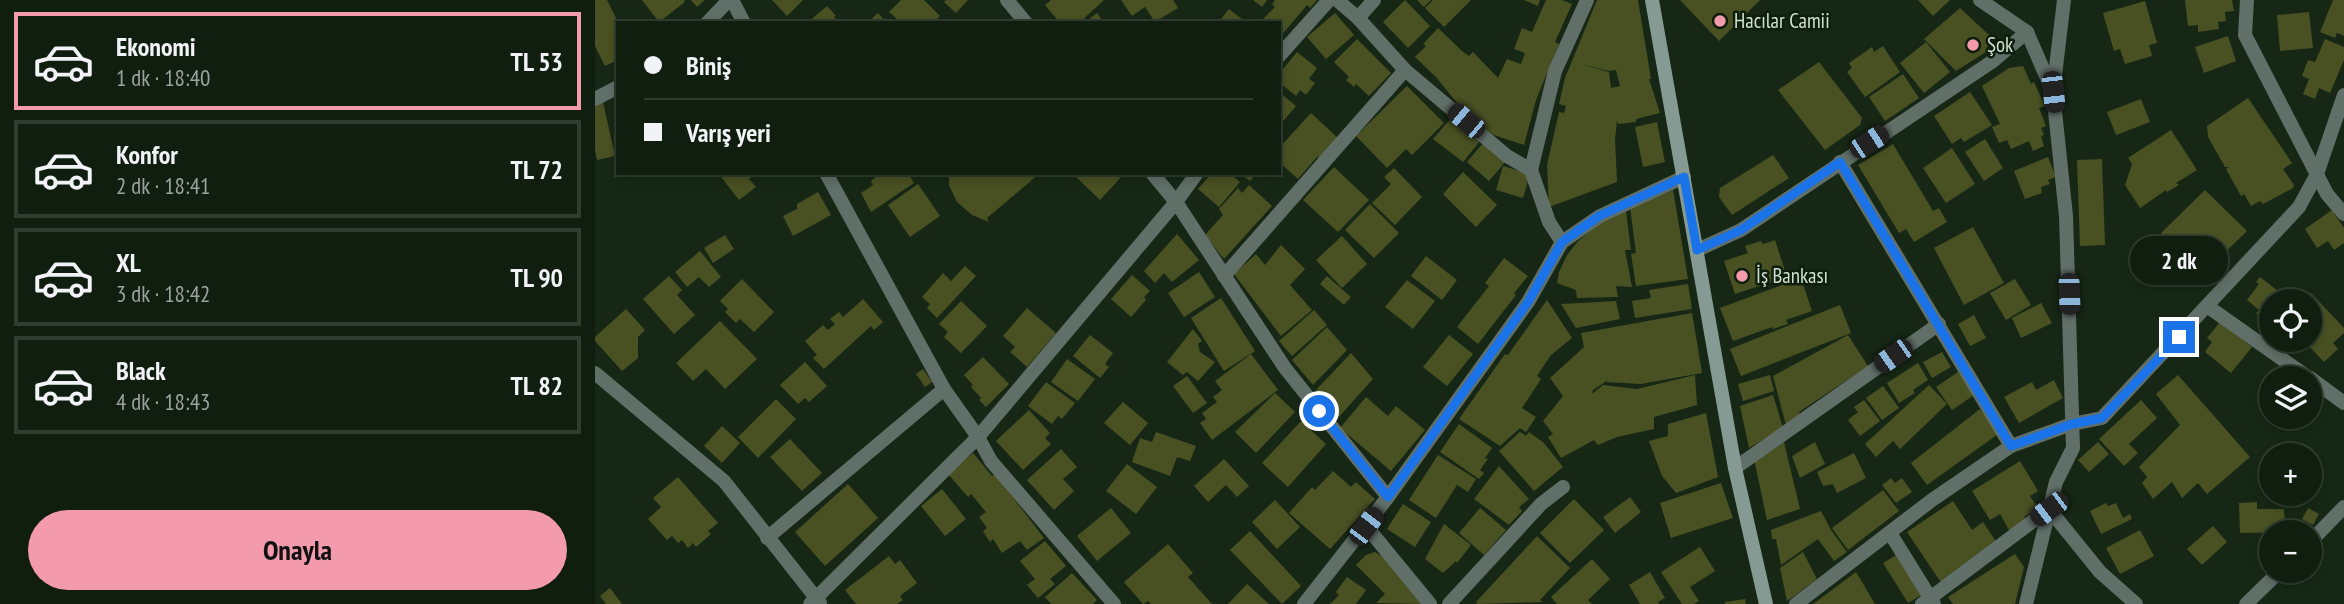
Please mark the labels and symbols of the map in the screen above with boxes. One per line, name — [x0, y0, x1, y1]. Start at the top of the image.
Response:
place label: Hacılar Camii — [1734, 7, 1830, 34]
marker: Hacılar Camii — [1712, 13, 1728, 29]
place label: Şok — [1987, 31, 2013, 58]
marker: Şok — [1965, 37, 1981, 53]
car — [2041, 70, 2066, 114]
car — [1444, 99, 1489, 143]
car — [1846, 122, 1893, 162]
callout: 2 dk — [2130, 236, 2228, 284]
place label: İş Bankası — [1756, 262, 1828, 289]
marker: İş Bankası — [1734, 268, 1750, 284]
car — [2058, 273, 2081, 315]
route end — [2163, 321, 2195, 353]
car — [1870, 335, 1917, 377]
route start — [1303, 395, 1335, 427]
car — [2026, 488, 2073, 530]
car — [1345, 503, 1388, 549]

